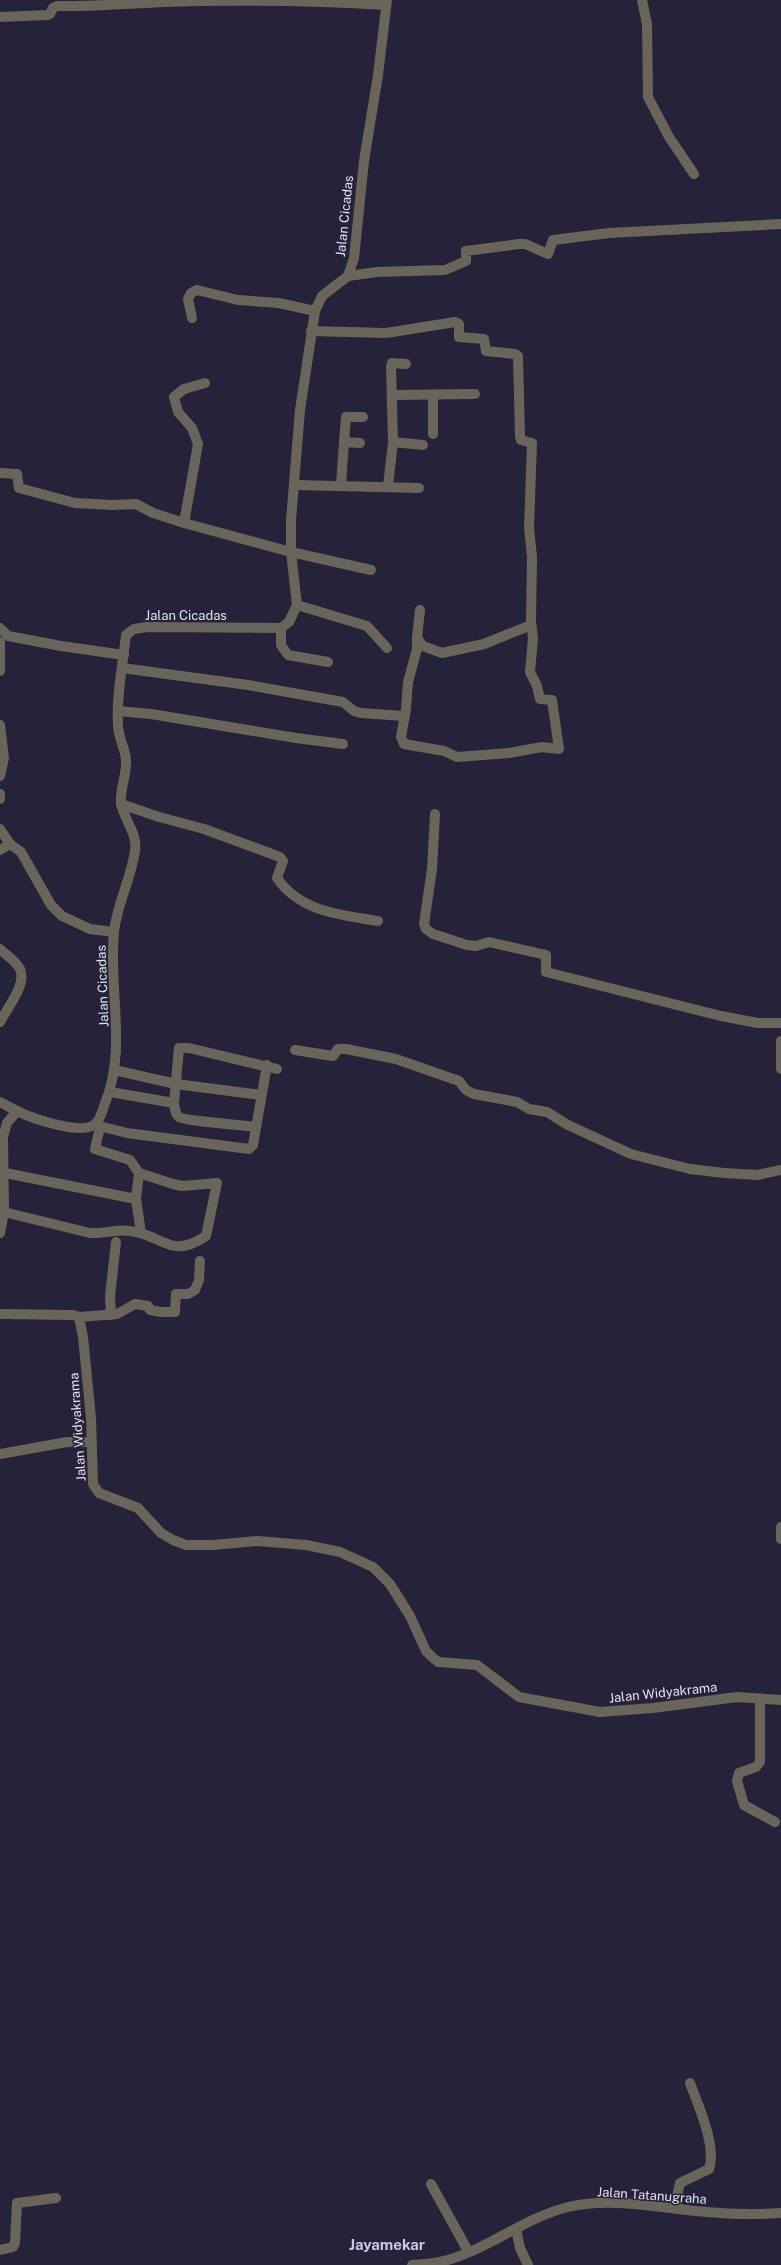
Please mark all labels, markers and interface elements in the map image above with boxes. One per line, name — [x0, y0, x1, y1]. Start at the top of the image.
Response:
street label: Jalan Cicadas — [333, 175, 356, 257]
street label: Jalan Cicadas — [145, 608, 227, 623]
street label: Jalan Cicadas — [94, 945, 111, 1027]
street label: Jalan Widyakrama — [66, 1372, 89, 1482]
street label: Jalan Widyakrama — [608, 1679, 718, 1706]
street label: Jalan Tatanugraha — [597, 2184, 707, 2207]
district label: Jayamekar — [349, 2236, 425, 2253]

